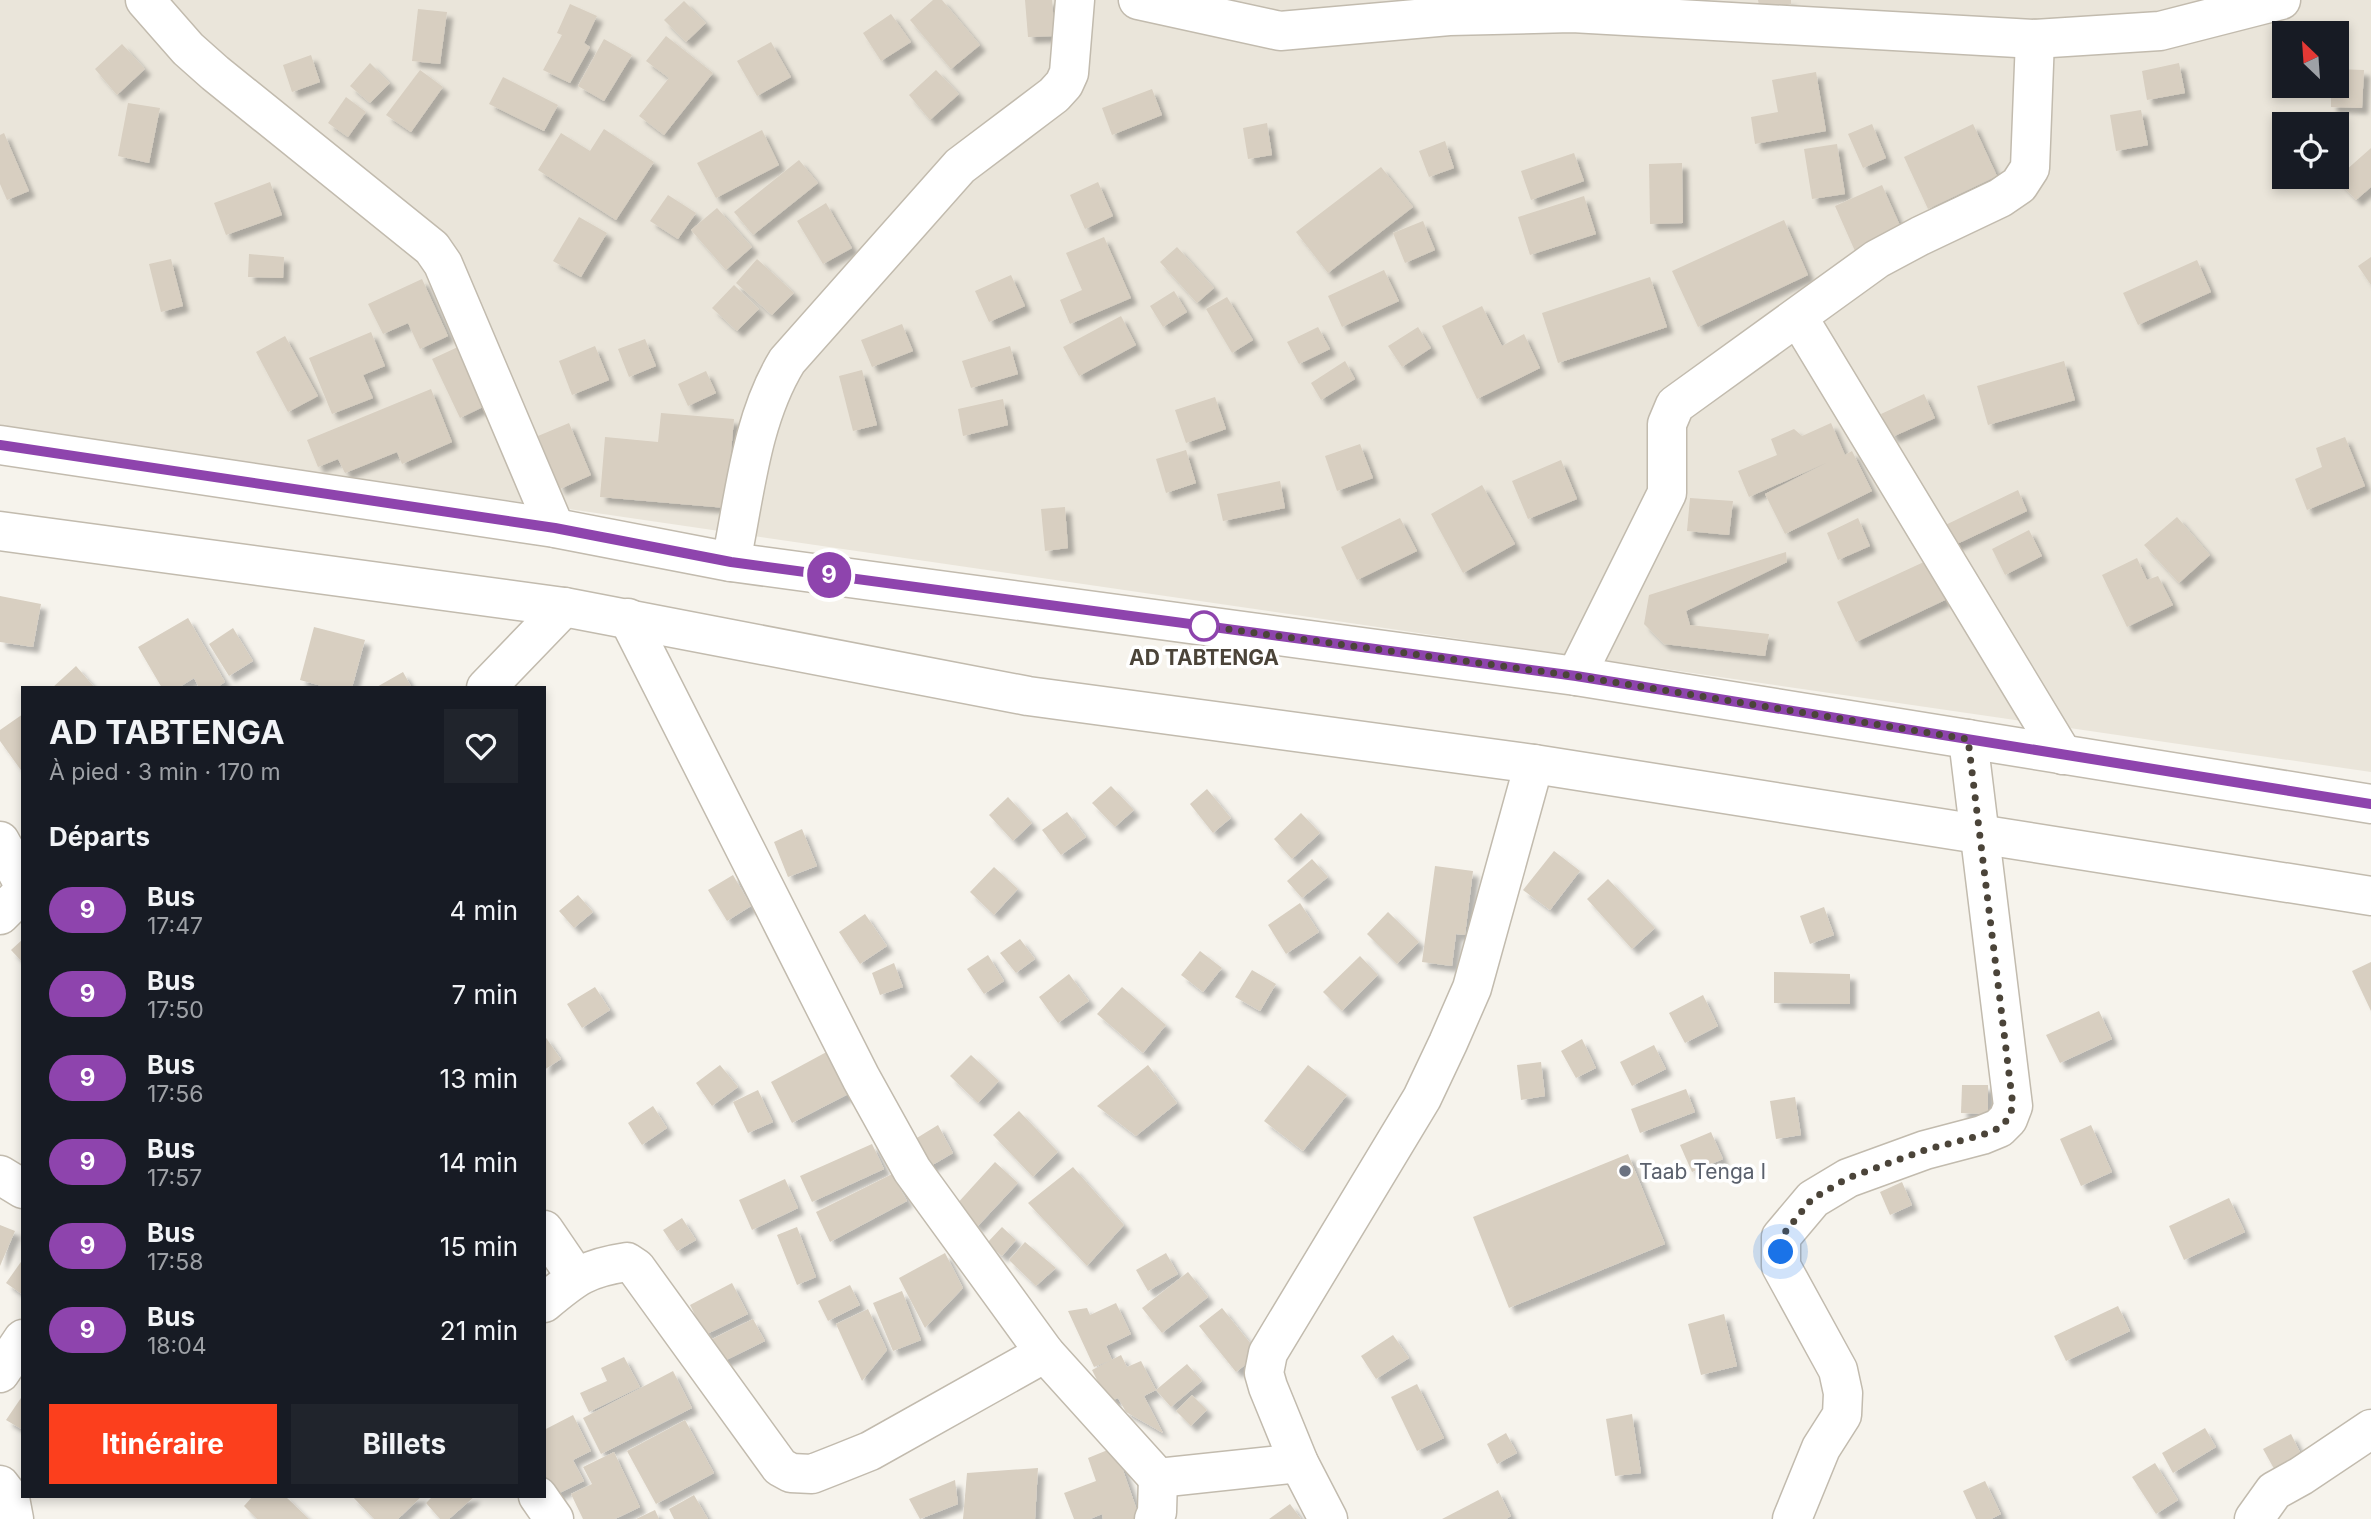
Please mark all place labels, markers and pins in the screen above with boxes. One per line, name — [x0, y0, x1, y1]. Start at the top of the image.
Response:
marker: AD TABTENGA — [1189, 611, 1219, 641]
place label: AD TABTENGA — [1129, 645, 1279, 670]
place label: Taab Tenga I — [1639, 1159, 1766, 1184]
marker: Taab Tenga I — [1617, 1163, 1633, 1179]

